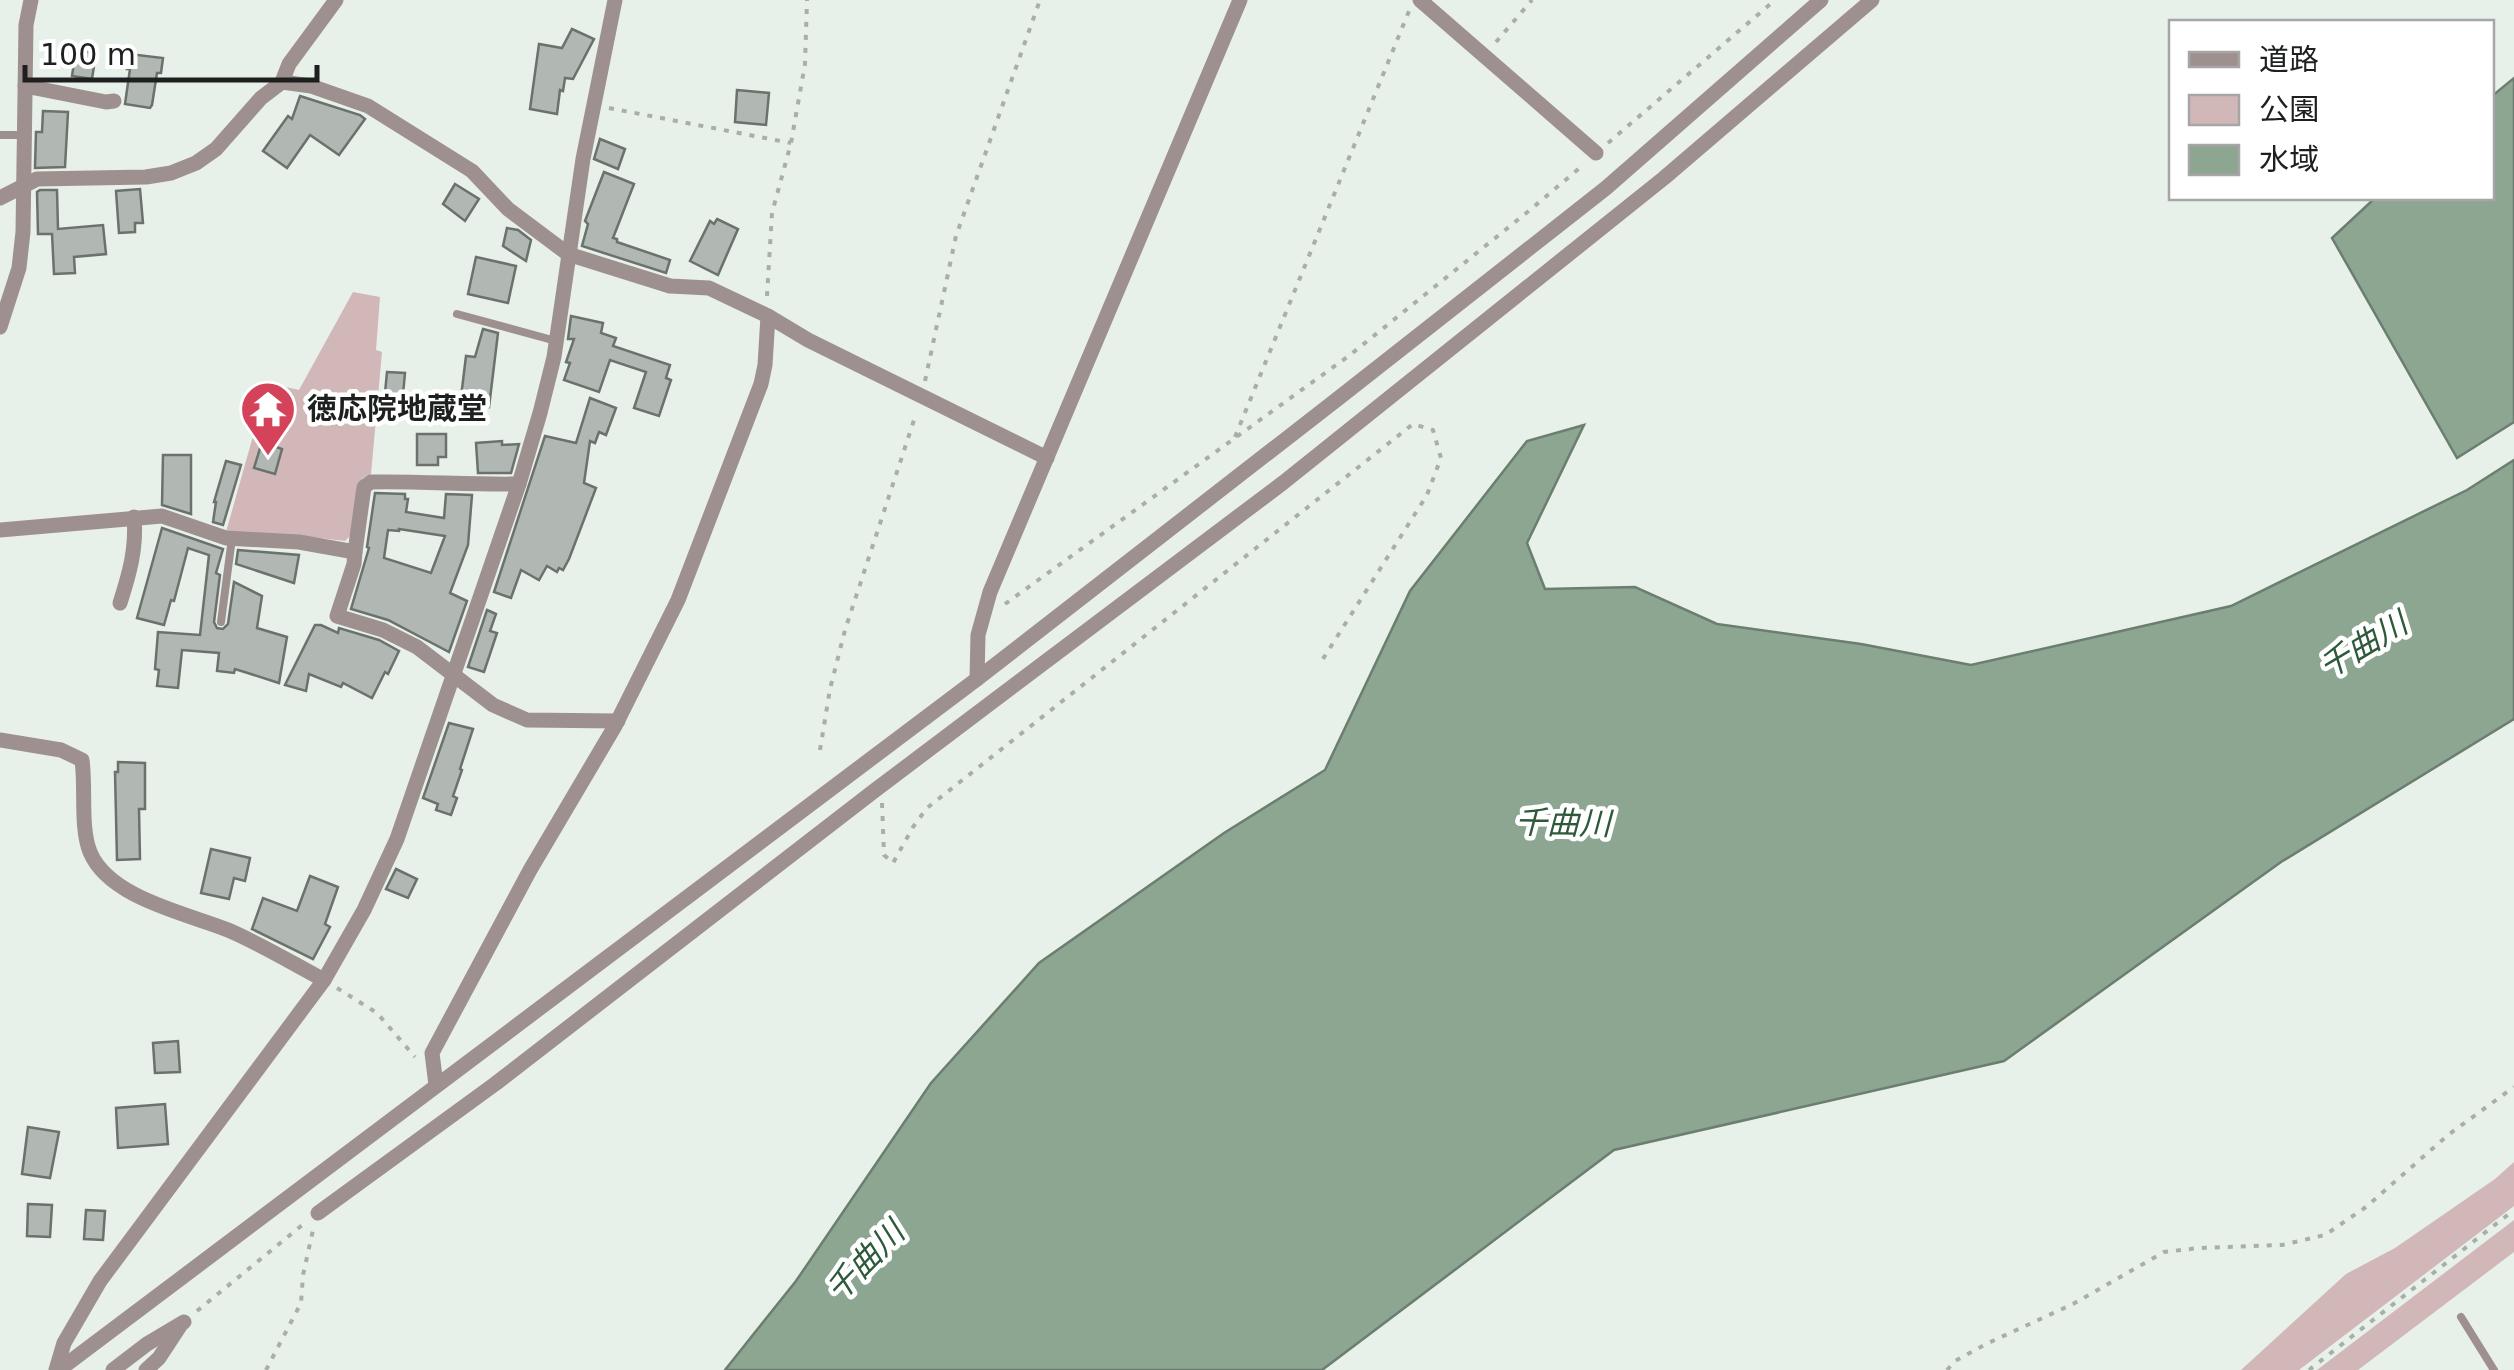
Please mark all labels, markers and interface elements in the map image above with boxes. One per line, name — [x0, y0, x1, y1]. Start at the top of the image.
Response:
scale bar — [25, 20, 318, 82]
legend — [2169, 20, 2494, 200]
text: 100 m — [40, 37, 136, 72]
text: 道路 — [2259, 42, 2319, 77]
text: 公園 — [2259, 92, 2319, 127]
text: 水域 — [2259, 142, 2319, 177]
temple icon: 徳応院地蔵堂 — [238, 379, 298, 458]
place label: 徳応院地蔵堂 — [307, 391, 487, 426]
water label: 千曲川 — [2312, 602, 2416, 686]
water label: 千曲川 — [1515, 803, 1614, 843]
water label: 千曲川 — [818, 1211, 914, 1309]

